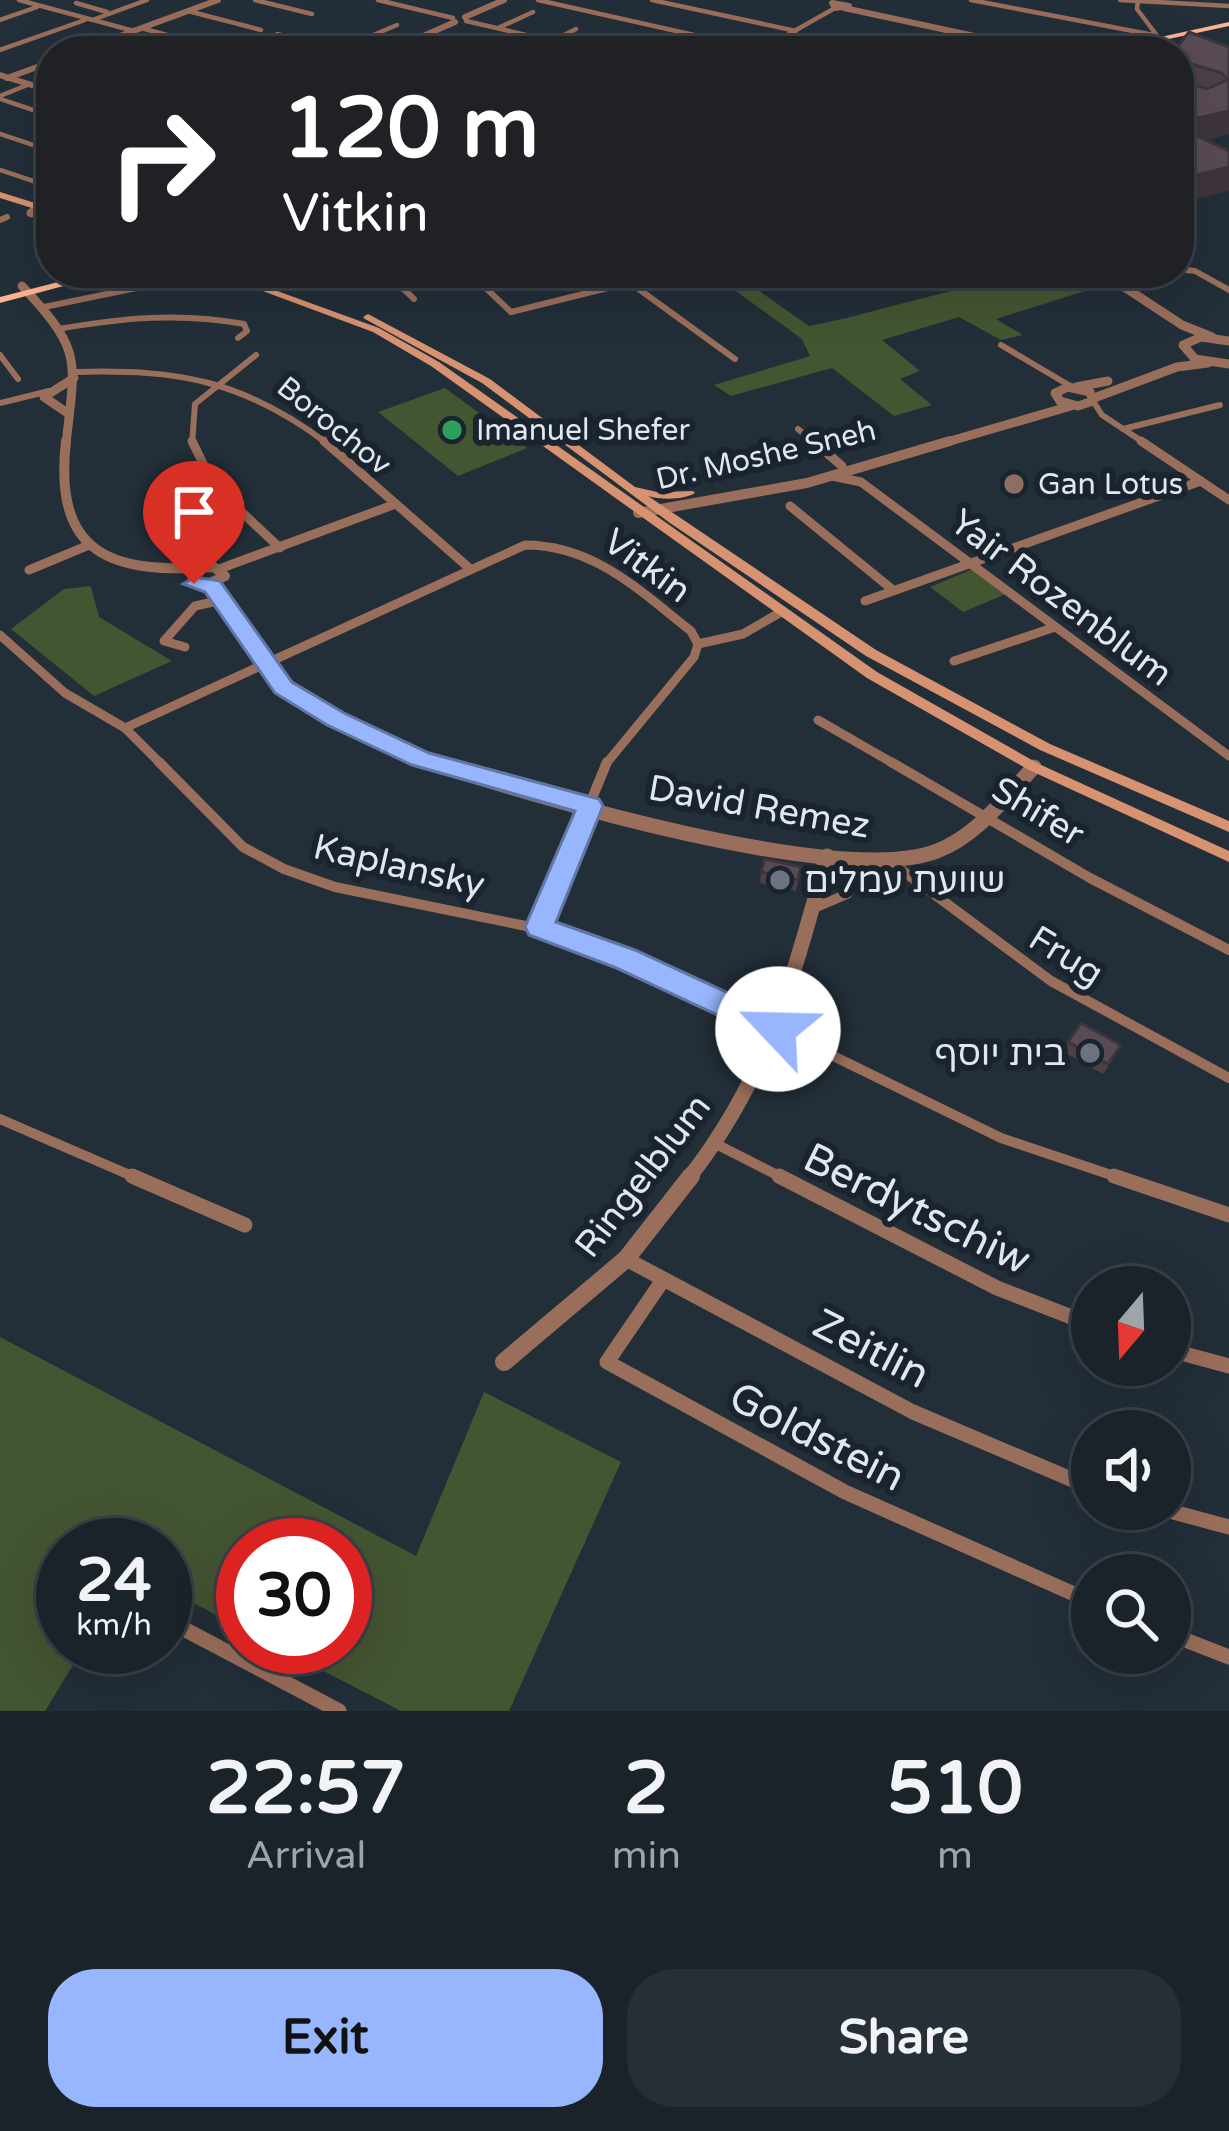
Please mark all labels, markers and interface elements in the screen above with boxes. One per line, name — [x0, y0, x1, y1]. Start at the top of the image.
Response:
text: 120 m — [282, 79, 539, 180]
icon: right — [84, 84, 240, 240]
text: Vitkin — [282, 181, 429, 246]
street label: Borochov — [269, 369, 399, 483]
place label: Imanuel Shefer — [476, 412, 690, 449]
street label: Dr. Moshe Sneh — [652, 412, 880, 498]
marker: Imanuel Shefer — [439, 417, 465, 443]
pin — [143, 461, 245, 584]
place label: Gan Lotus — [1038, 466, 1183, 503]
marker: Gan Lotus — [1001, 471, 1027, 497]
icon: arrive — [161, 479, 227, 545]
street label: Yair Rozenblum — [942, 501, 1180, 695]
street label: Vitkin — [595, 520, 699, 612]
street label: David Remez — [645, 766, 873, 848]
street label: Shifer — [984, 768, 1092, 856]
street label: Kaplansky — [309, 825, 489, 907]
place label: שוועת עמלים — [804, 859, 1005, 902]
marker: שוועת עמלים — [767, 867, 793, 893]
street label: Frug — [1021, 917, 1111, 995]
position arrow — [715, 966, 841, 1092]
place label: בית יוסף — [935, 1032, 1066, 1075]
marker: בית יוסף — [1077, 1040, 1103, 1066]
street label: Ringelblum — [566, 1086, 720, 1266]
street label: Berdytschiw — [795, 1132, 1039, 1286]
north arrow — [1071, 1266, 1191, 1386]
map controls — [1071, 1266, 1191, 1674]
street label: Zeitlin — [804, 1298, 938, 1400]
street label: Goldstein — [721, 1371, 913, 1503]
button: sound — [1071, 1410, 1191, 1530]
speed limit sign: 30 — [216, 1518, 372, 1674]
text: 24 — [76, 1545, 152, 1617]
button: search — [1071, 1554, 1191, 1674]
text: km/h — [76, 1607, 152, 1644]
text: 22:57 — [206, 1746, 406, 1833]
text: 2 — [624, 1746, 669, 1833]
text: 510 — [887, 1746, 1023, 1833]
text: Arrival — [246, 1832, 366, 1879]
text: min — [612, 1832, 681, 1879]
text: m — [937, 1832, 973, 1879]
button: Exit — [48, 1969, 603, 2107]
button: Share — [627, 1969, 1181, 2107]

